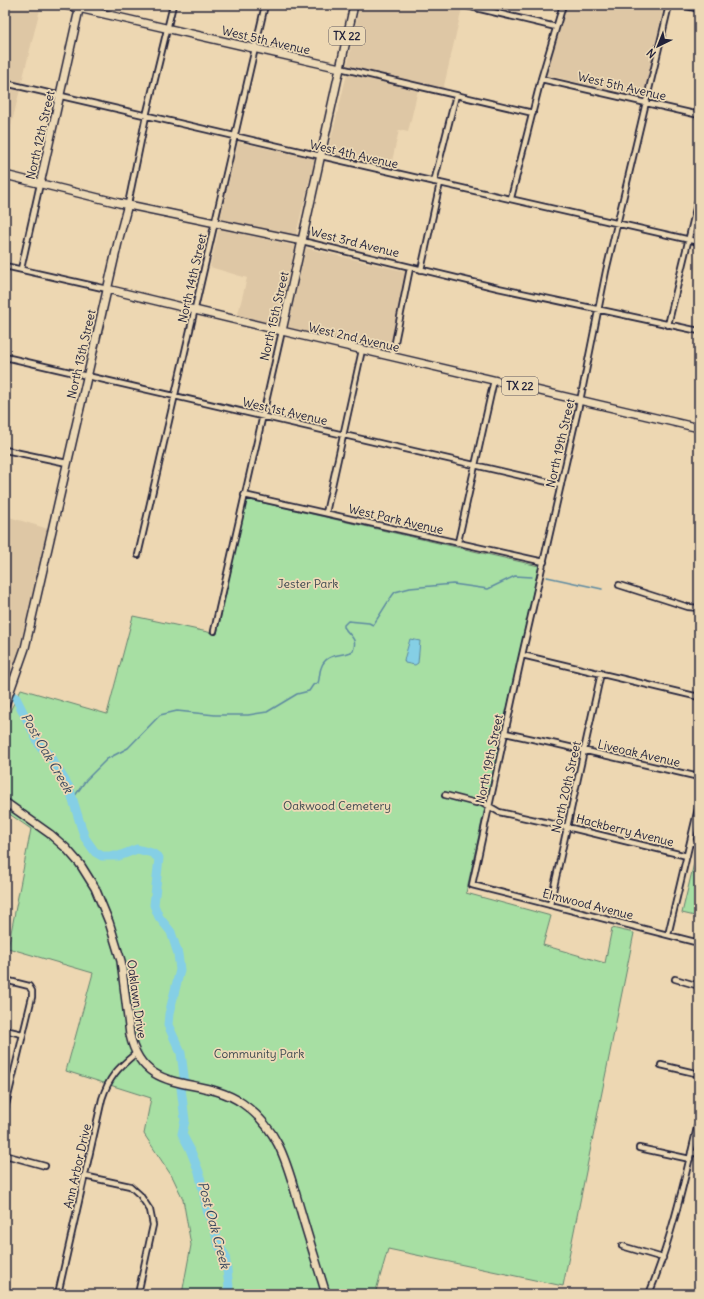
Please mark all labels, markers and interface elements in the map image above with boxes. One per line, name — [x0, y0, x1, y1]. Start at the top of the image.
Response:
street label: West 5th Avenue — [220, 23, 312, 57]
north arrow — [638, 26, 678, 66]
road number: TX 22 — [329, 27, 365, 45]
text: N — [644, 46, 659, 61]
street label: West 5th Avenue — [576, 69, 668, 103]
street label: North 12th Street — [22, 89, 58, 181]
street label: West 4th Avenue — [308, 137, 400, 171]
street label: West 3rd Avenue — [309, 224, 401, 260]
street label: North 14th Street — [174, 232, 210, 324]
street label: North 15th Street — [256, 270, 292, 362]
street label: North 13th Street — [63, 308, 99, 400]
street label: West 2nd Avenue — [307, 319, 401, 355]
road number: TX 22 — [502, 377, 538, 395]
street label: West 1st Avenue — [241, 394, 329, 428]
street label: North 19th Street — [542, 397, 578, 489]
street label: West Park Avenue — [347, 501, 445, 537]
park label: Jester Park — [278, 576, 338, 591]
water label: Post Oak Creek — [17, 710, 77, 797]
street label: North 19th Street — [472, 713, 506, 805]
street label: Liveoak Avenue — [596, 736, 682, 770]
street label: North 20th Street — [548, 740, 584, 834]
park label: Oakwood Cemetery — [283, 798, 391, 813]
street label: Hackberry Avenue — [574, 811, 676, 849]
street label: Elmwood Avenue — [541, 885, 635, 923]
street label: Oaklawn Drive — [124, 959, 150, 1039]
park label: Community Park — [214, 1046, 304, 1061]
street label: Ann Arbor Drive — [60, 1122, 94, 1210]
water label: Post Oak Creek — [194, 1180, 234, 1272]

